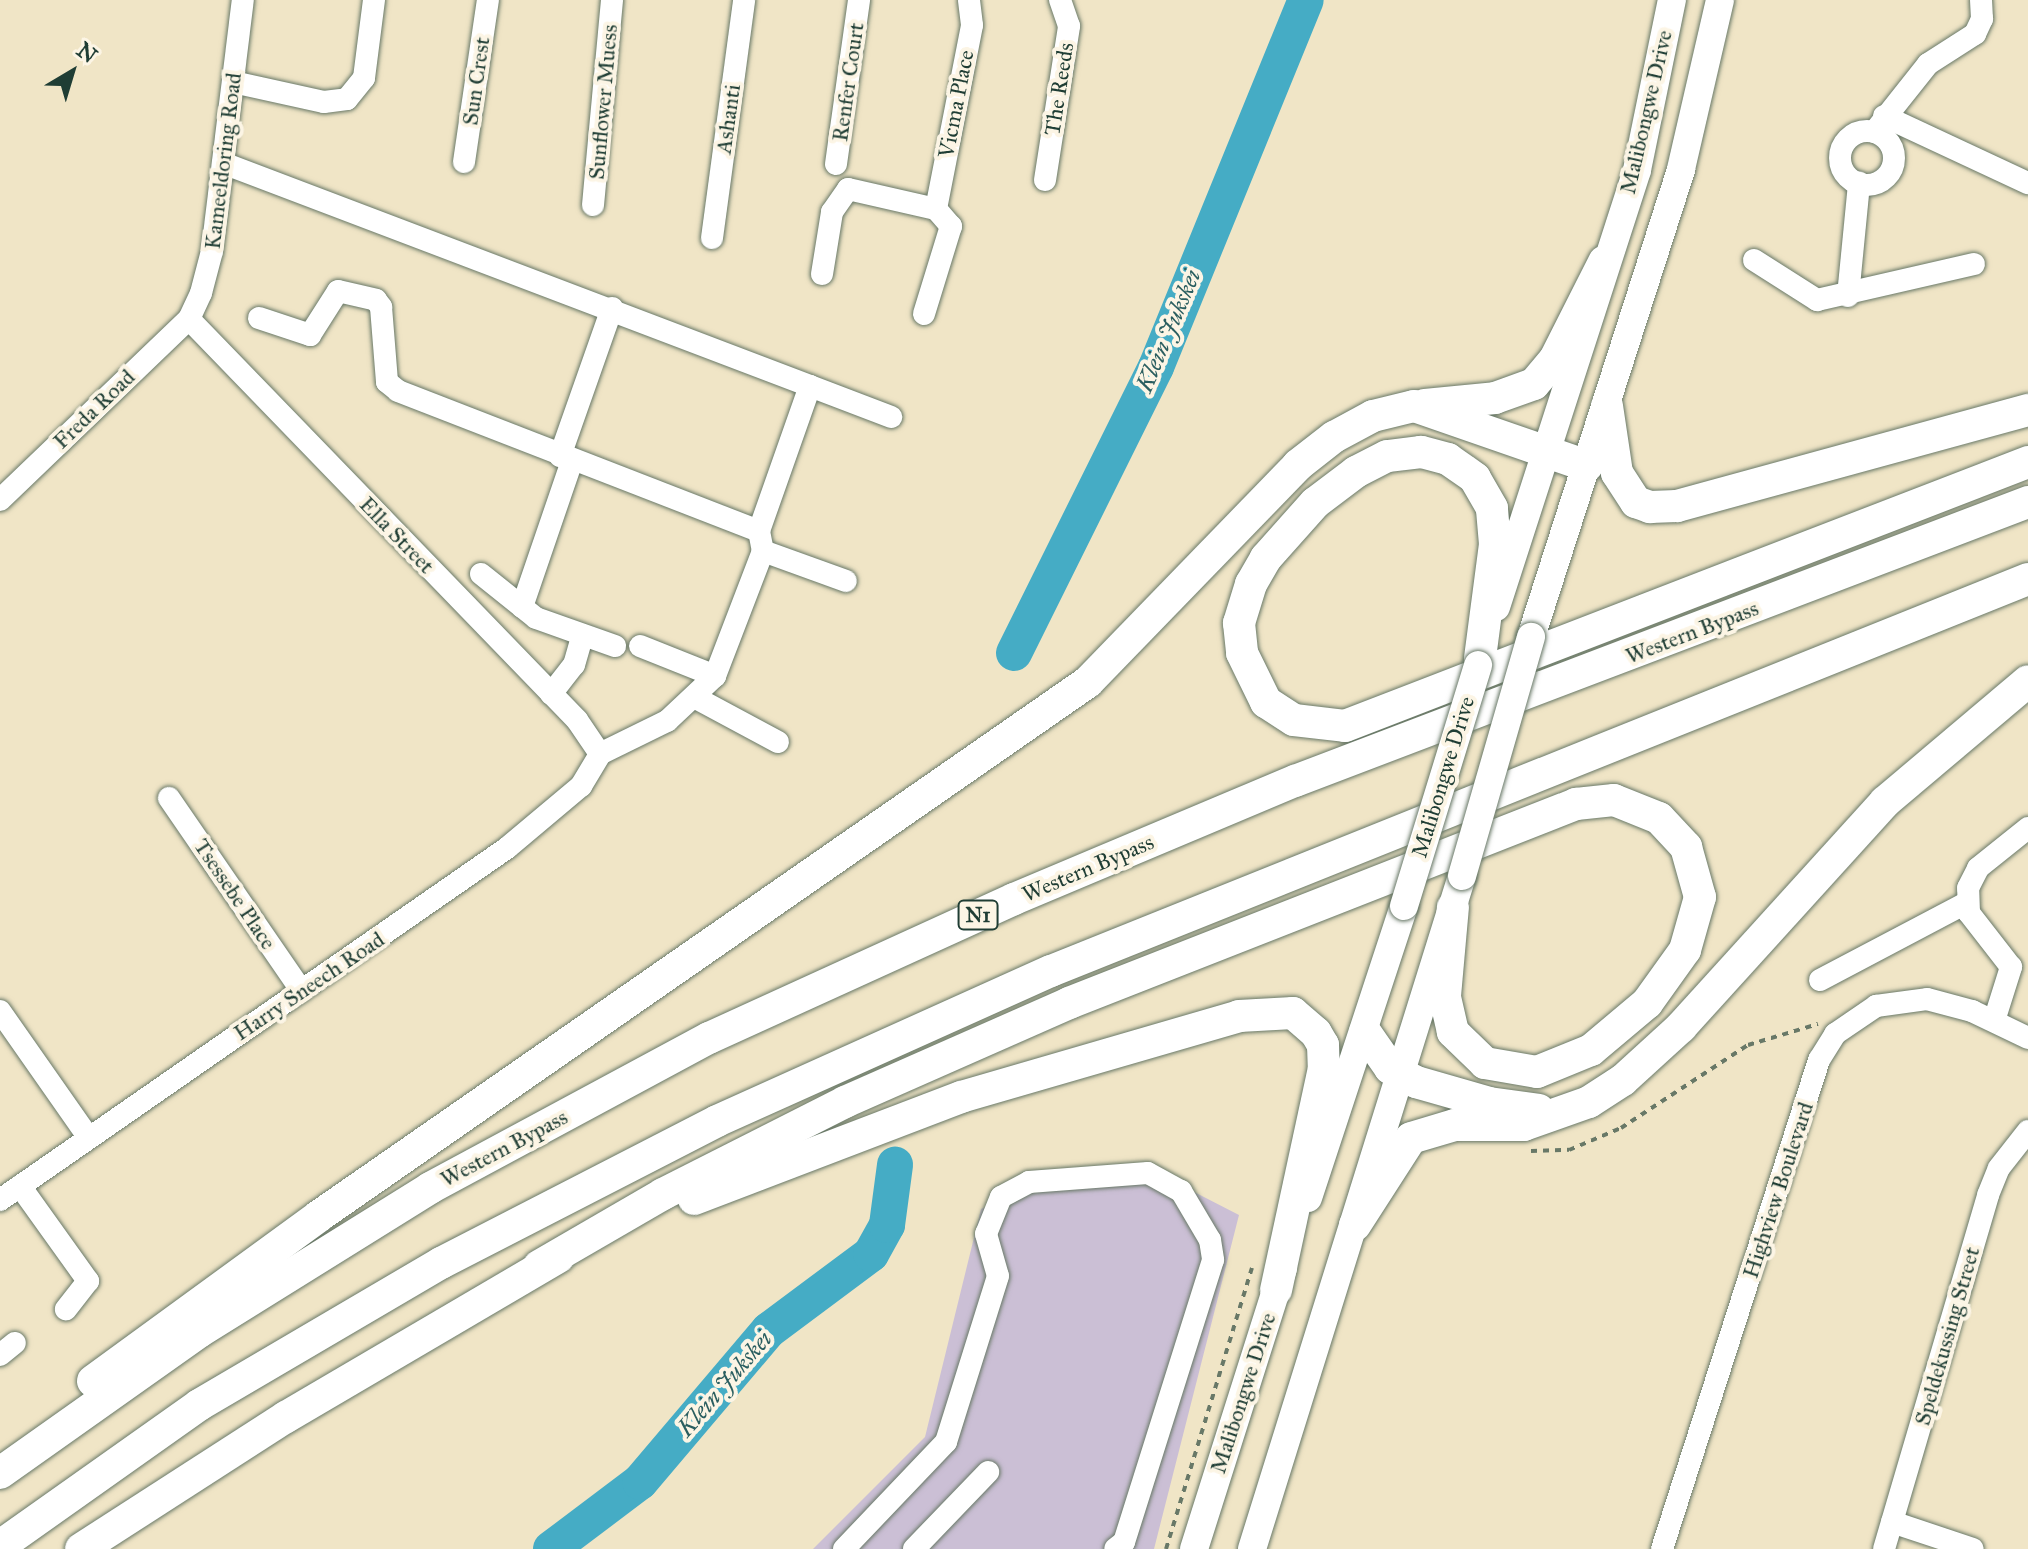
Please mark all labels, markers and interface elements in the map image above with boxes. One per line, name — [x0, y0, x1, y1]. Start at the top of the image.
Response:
street label: Renfer Court — [827, 21, 869, 143]
street label: Sunflower Muess — [583, 23, 623, 181]
street label: Malibongwe Drive — [1614, 28, 1678, 196]
north arrow — [32, 32, 112, 112]
street label: Sun Crest — [457, 35, 495, 127]
text: N — [71, 36, 103, 69]
street label: The Reeds — [1039, 41, 1079, 137]
street label: Vicma Place — [933, 48, 979, 160]
street label: Kameeldoring Road — [199, 71, 247, 251]
street label: Ashanti — [710, 83, 746, 155]
water label: Klein Jukskei — [1130, 265, 1208, 397]
street label: Freda Road — [48, 364, 140, 454]
street label: Ella Street — [354, 491, 440, 579]
street label: Western Bypass — [1622, 595, 1762, 669]
street label: Malibongwe Drive — [1406, 693, 1480, 861]
street label: Western Bypass — [1018, 828, 1158, 908]
street label: Tsessebe Place — [188, 834, 282, 954]
road number: N1 — [956, 899, 1000, 931]
street label: Harry Sneech Road — [229, 926, 389, 1046]
street label: Highview Boulevard — [1737, 1099, 1819, 1281]
street label: Western Bypass — [436, 1103, 572, 1193]
street label: Speldekussing Street — [1909, 1244, 1985, 1428]
street label: Malibongwe Drive — [1205, 1309, 1281, 1477]
water label: Klein Jukskei — [671, 1325, 779, 1443]

